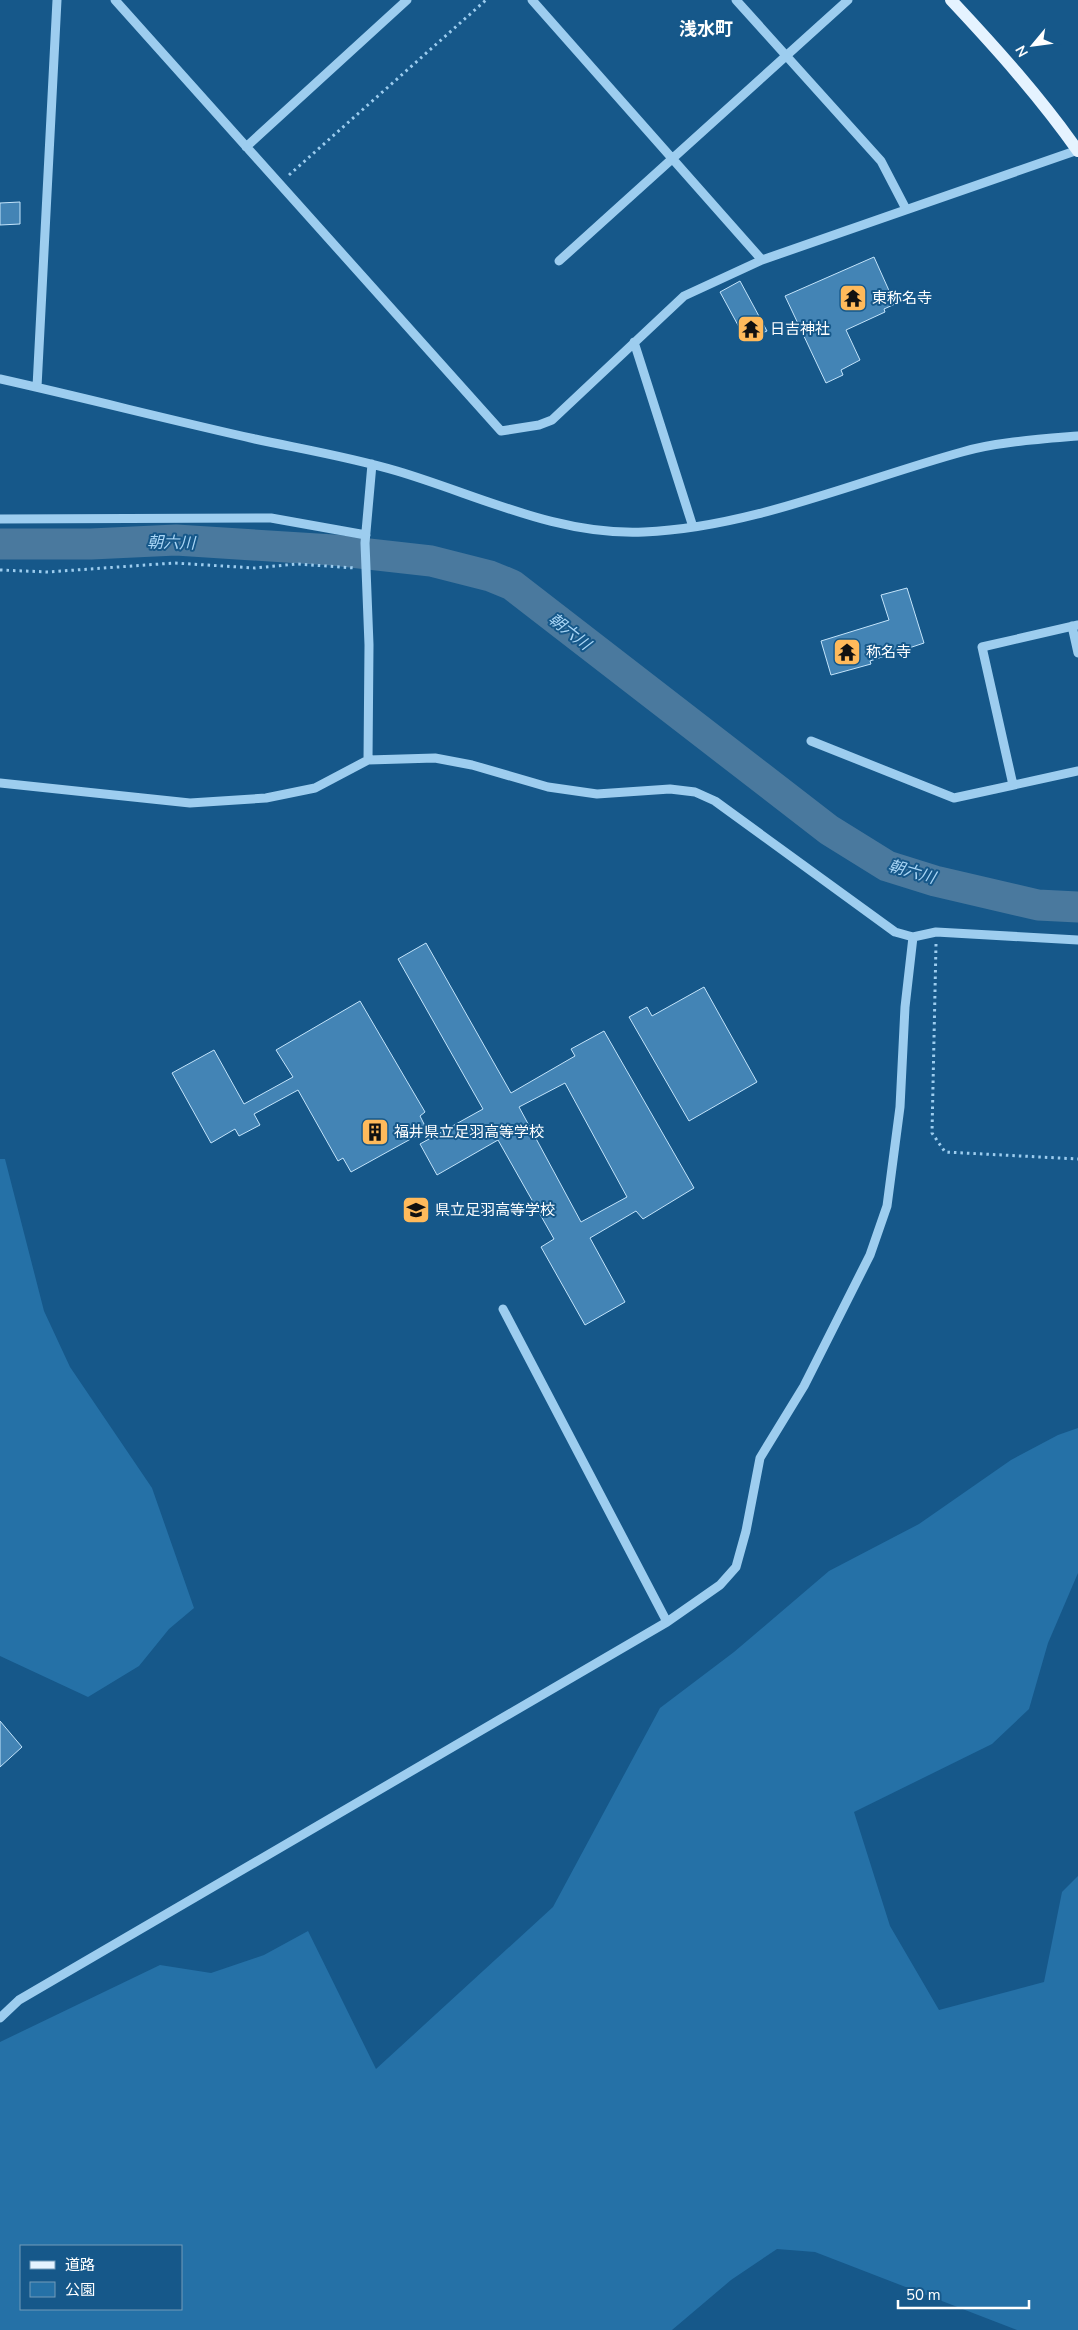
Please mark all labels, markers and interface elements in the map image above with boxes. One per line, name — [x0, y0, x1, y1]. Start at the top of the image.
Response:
district label: 浅水町 — [679, 17, 733, 41]
north arrow — [1008, 20, 1058, 70]
text: N — [1011, 42, 1033, 60]
temple icon: 東称名寺 — [838, 283, 868, 313]
place label: 東称名寺 — [872, 288, 932, 308]
temple icon: 日吉神社 — [736, 314, 766, 344]
place label: 日吉神社 — [770, 319, 830, 339]
water label: 朝六川 — [147, 532, 197, 554]
water label: 朝六川 — [544, 608, 597, 656]
temple icon: 称名寺 — [832, 637, 862, 667]
place label: 称名寺 — [866, 642, 911, 662]
water label: 朝六川 — [886, 855, 940, 890]
building icon: 福井県立足羽高等学校 — [360, 1117, 390, 1147]
place label: 福井県立足羽高等学校 — [394, 1122, 544, 1142]
school or university icon: 県立足羽高等学校 — [401, 1195, 431, 1225]
place label: 県立足羽高等学校 — [435, 1200, 555, 1220]
legend — [20, 2245, 182, 2310]
text: 道路 — [65, 2255, 95, 2275]
scale bar — [898, 2278, 1029, 2310]
text: 公園 — [65, 2280, 95, 2300]
text: 50 m — [906, 2285, 941, 2305]

